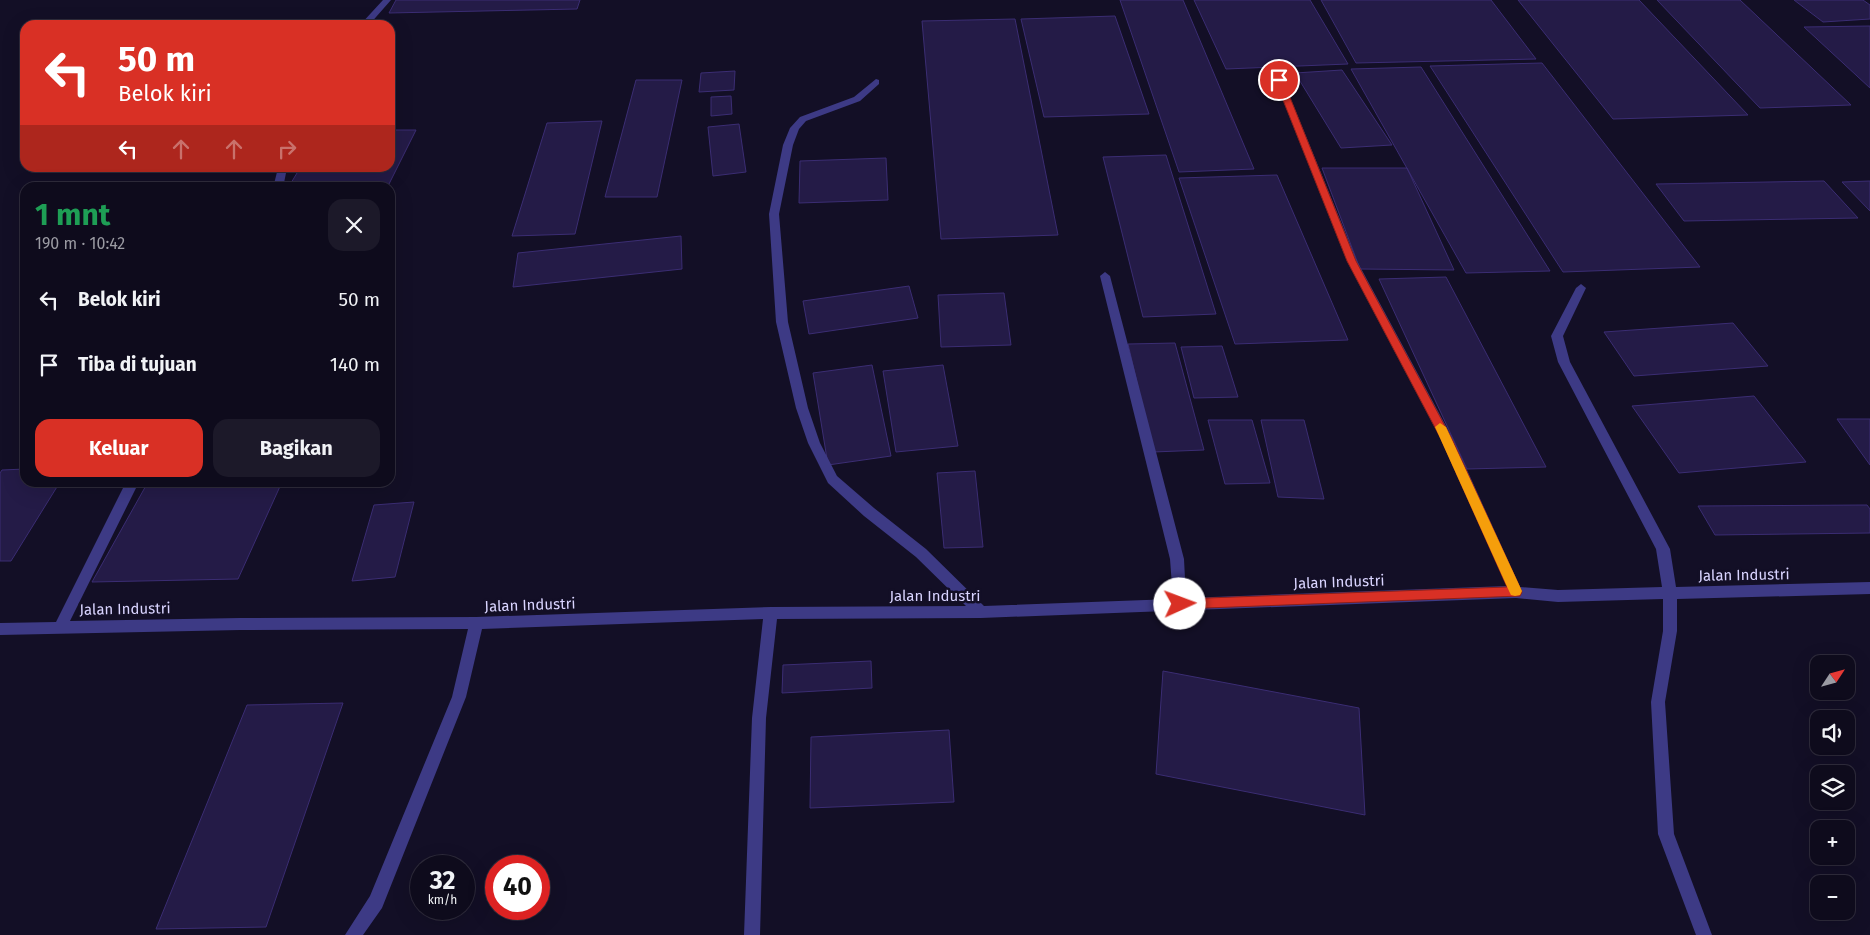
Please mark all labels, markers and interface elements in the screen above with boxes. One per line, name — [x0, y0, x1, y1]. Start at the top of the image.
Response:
text: 50 m — [118, 38, 195, 80]
icon: left — [35, 40, 100, 105]
pin — [1258, 59, 1300, 101]
icon: arrive — [1265, 66, 1293, 94]
text: Belok kiri — [118, 80, 212, 107]
icon: left — [114, 135, 142, 163]
icon: ahead — [167, 135, 195, 163]
icon: ahead — [220, 135, 248, 163]
icon: right — [273, 135, 301, 163]
text: 1 mnt — [35, 197, 110, 233]
button: close — [328, 199, 380, 251]
text: 190 m · 10:42 — [35, 234, 125, 253]
icon: left — [35, 286, 63, 314]
text: Belok kiri — [78, 288, 161, 311]
text: 50 m — [339, 288, 380, 311]
icon: arrive — [35, 351, 63, 379]
text: Tiba di tujuan — [78, 353, 197, 376]
text: 140 m — [330, 353, 380, 376]
button: Keluar — [35, 419, 203, 477]
button: Bagikan — [213, 419, 380, 477]
street label: Jalan Industri — [1698, 565, 1790, 585]
street label: Jalan Industri — [1293, 571, 1385, 593]
position arrow — [1153, 577, 1205, 629]
street label: Jalan Industri — [889, 587, 981, 605]
street label: Jalan Industri — [484, 594, 576, 616]
street label: Jalan Industri — [79, 599, 171, 619]
north arrow — [1810, 655, 1855, 700]
map controls — [1810, 655, 1855, 920]
button: sound — [1810, 710, 1855, 755]
button: layers — [1810, 765, 1855, 810]
button: + — [1810, 820, 1855, 865]
speed limit sign: 40 — [485, 855, 550, 920]
text: 32 — [430, 866, 455, 896]
button: − — [1810, 875, 1855, 920]
text: km/h — [428, 893, 457, 907]

